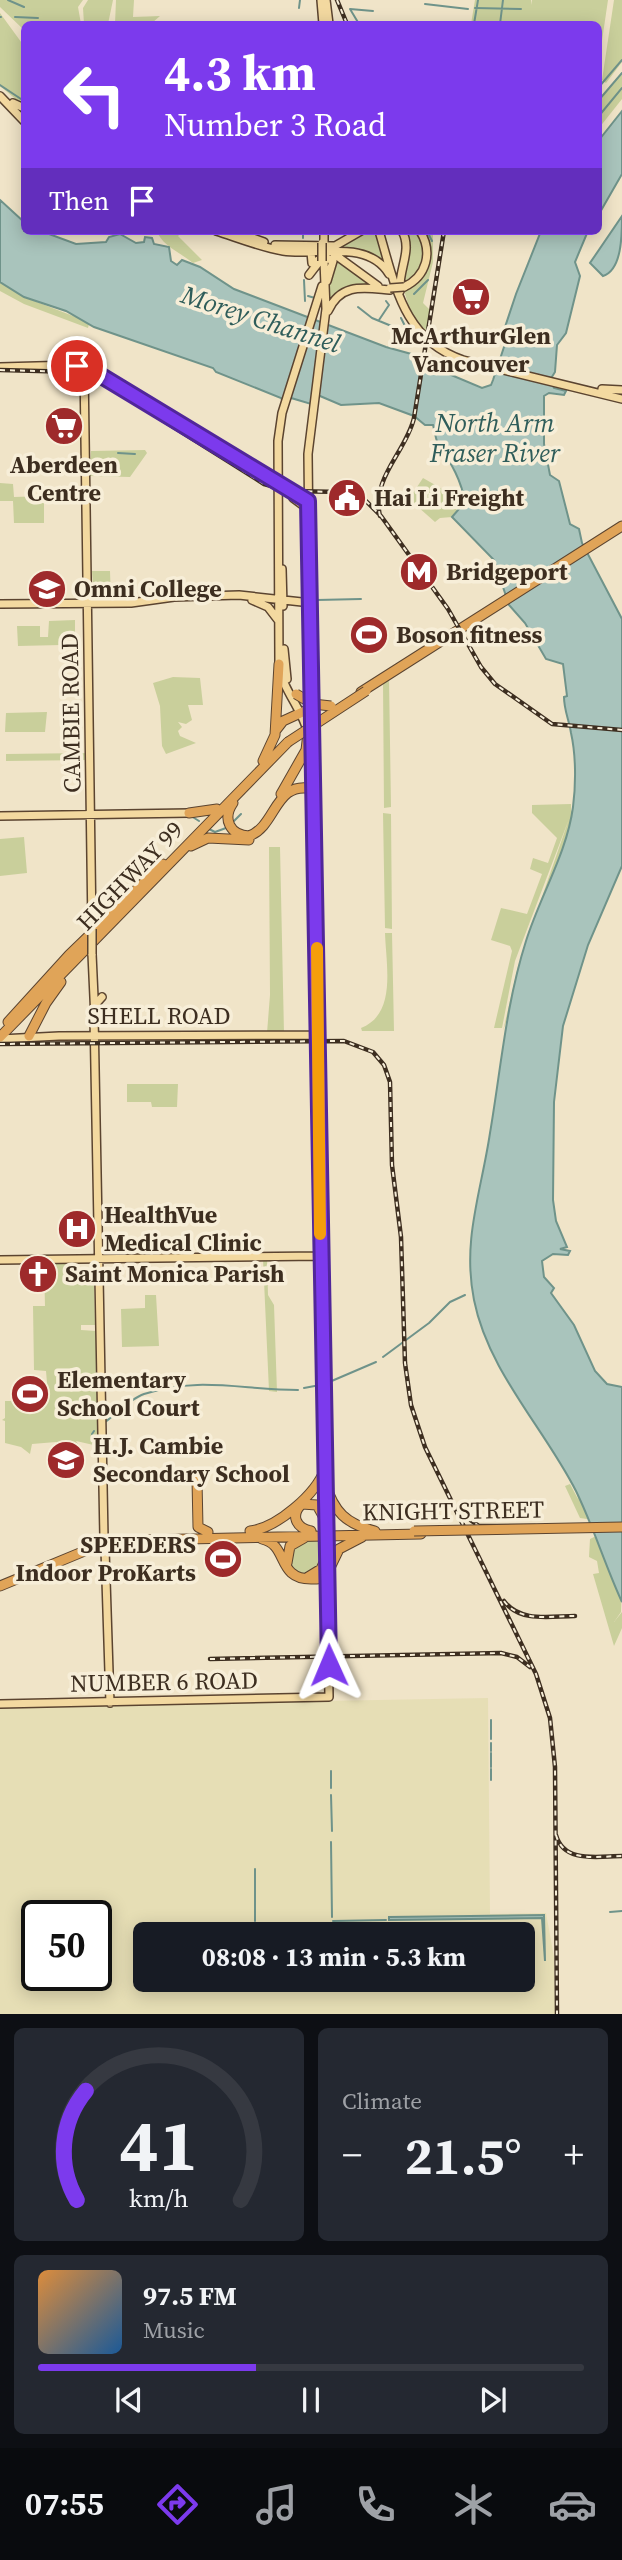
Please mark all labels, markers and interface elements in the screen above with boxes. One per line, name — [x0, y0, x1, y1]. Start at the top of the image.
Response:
text: 4.3 km — [164, 39, 316, 106]
icon: left — [49, 49, 140, 140]
text: Number 3 Road — [164, 103, 386, 147]
icon: arrive — [123, 182, 161, 220]
text: Then — [49, 183, 109, 219]
water label: Morey Channel — [176, 276, 346, 362]
supermarket icon: McArthurGlen Vancouver — [450, 276, 492, 318]
place label: McArthurGlen Vancouver — [391, 319, 551, 380]
pin — [47, 336, 107, 396]
icon: arrive — [58, 347, 96, 385]
supermarket icon: Aberdeen Centre — [43, 405, 85, 447]
water label: North Arm Fraser River — [429, 405, 561, 471]
place label: Aberdeen Centre — [10, 448, 118, 509]
public building icon: Hai Li Freight — [326, 477, 368, 519]
place label: Hai Li Freight — [374, 481, 525, 514]
metro station icon: Bridgeport — [398, 551, 440, 593]
place label: Bridgeport — [446, 555, 568, 588]
school or university icon: Omni College — [26, 568, 68, 610]
place label: Omni College — [74, 572, 222, 605]
sports icon: Boson fitness — [348, 614, 390, 656]
place label: Boson fitness — [396, 618, 543, 651]
street label: CAMBIE ROAD — [53, 633, 88, 793]
street label: HIGHWAY 99 — [69, 814, 190, 938]
street label: SHELL ROAD — [87, 999, 231, 1032]
place label: HealthVue Medical Clinic — [104, 1198, 262, 1259]
hospital icon: HealthVue Medical Clinic — [56, 1208, 98, 1250]
church icon: Saint Monica Parish — [17, 1253, 59, 1295]
place label: Saint Monica Parish — [65, 1257, 285, 1290]
place label: Elementary School Court — [57, 1363, 200, 1424]
sports icon: Elementary School Court — [9, 1373, 51, 1415]
place label: H.J. Cambie Secondary School — [93, 1429, 290, 1490]
school or university icon: H.J. Cambie Secondary School — [45, 1439, 87, 1481]
street label: KNIGHT STREET — [362, 1492, 545, 1529]
place label: SPEEDERS Indoor ProKarts — [15, 1528, 196, 1589]
sports icon: SPEEDERS Indoor ProKarts — [202, 1538, 244, 1580]
position arrow — [292, 1628, 366, 1702]
street label: NUMBER 6 ROAD — [70, 1663, 258, 1700]
speed limit sign: 50 — [21, 1900, 112, 1991]
text: 08:08 · 13 min · 5.3 km — [202, 1939, 466, 1975]
text: Climate — [342, 2085, 422, 2117]
text: 41 — [120, 2096, 198, 2195]
text: 21.5° — [404, 2120, 522, 2191]
text: − — [342, 2129, 362, 2181]
text: + — [564, 2129, 584, 2181]
text: km/h — [129, 2181, 189, 2215]
text: 97.5 FM — [143, 2278, 237, 2314]
text: Music — [143, 2314, 205, 2346]
icon: previous — [110, 2381, 148, 2419]
icon: pause — [292, 2381, 330, 2419]
icon: next — [474, 2381, 512, 2419]
icon: directions — [153, 2480, 202, 2529]
icon: music — [252, 2480, 301, 2529]
icon: phone — [351, 2480, 400, 2529]
icon: climate — [449, 2480, 498, 2529]
icon: car — [548, 2480, 597, 2529]
text: 07:55 — [25, 2482, 104, 2526]

